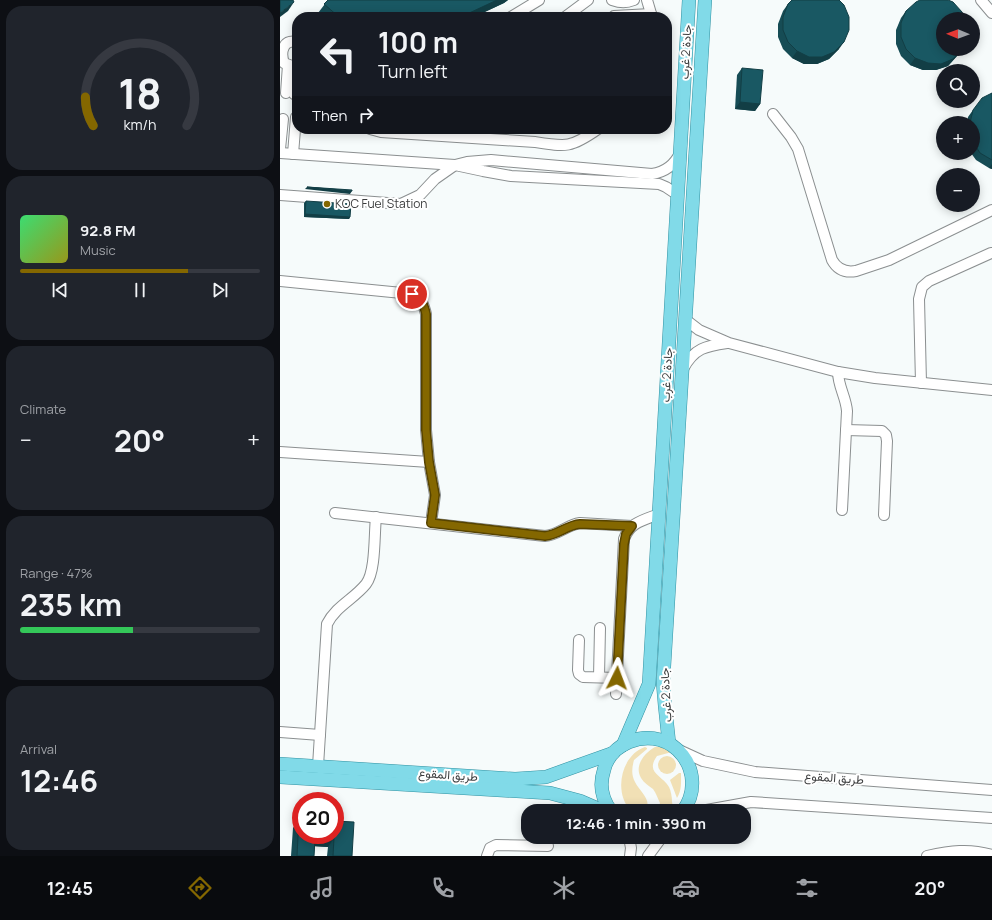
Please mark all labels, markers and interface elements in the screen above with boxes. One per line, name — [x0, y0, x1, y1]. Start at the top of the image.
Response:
north arrow — [936, 12, 980, 56]
map controls — [936, 12, 980, 212]
text: 100 m — [378, 23, 458, 61]
street label: جادة 2 غرب — [676, 24, 695, 80]
icon: left — [312, 28, 364, 80]
text: Turn left — [378, 59, 448, 83]
button: search — [936, 64, 980, 108]
text: 18 — [118, 65, 162, 121]
icon: right — [355, 104, 377, 126]
text: Then — [312, 105, 347, 126]
text: km/h — [123, 115, 157, 134]
button: + — [936, 116, 980, 160]
button: − — [936, 168, 980, 212]
place label: KOC Fuel Station — [335, 195, 427, 212]
marker: KOC Fuel Station — [322, 199, 332, 209]
text: 92.8 FM — [80, 220, 136, 241]
text: Music — [80, 241, 116, 259]
pin — [395, 277, 429, 311]
icon: previous — [49, 279, 71, 301]
icon: pause — [129, 279, 151, 301]
icon: next — [209, 279, 231, 301]
icon: arrive — [401, 283, 423, 305]
street label: جادة 2 غرب — [657, 347, 676, 403]
text: Climate — [20, 400, 66, 418]
text: 20° — [114, 420, 165, 461]
text: − — [20, 425, 32, 455]
text: + — [247, 425, 260, 455]
text: Range · 47% — [20, 564, 93, 582]
text: 235 km — [20, 584, 122, 625]
position arrow — [596, 657, 638, 699]
street label: جادة 2 غرب — [656, 667, 675, 723]
text: Arrival — [20, 740, 57, 758]
text: 12:46 — [20, 760, 98, 801]
street label: طريق المقوع — [418, 764, 479, 786]
street label: طريق المقوع — [804, 767, 865, 789]
speed limit sign: 20 — [292, 792, 344, 844]
text: 12:46 · 1 min · 390 m — [566, 813, 706, 834]
icon: directions — [186, 874, 214, 902]
icon: music — [308, 874, 336, 902]
icon: phone — [429, 874, 457, 902]
icon: climate — [550, 874, 578, 902]
icon: car — [672, 874, 700, 902]
icon: filters — [793, 874, 821, 902]
text: 12:45 — [47, 876, 93, 900]
text: 20° — [915, 876, 945, 900]

